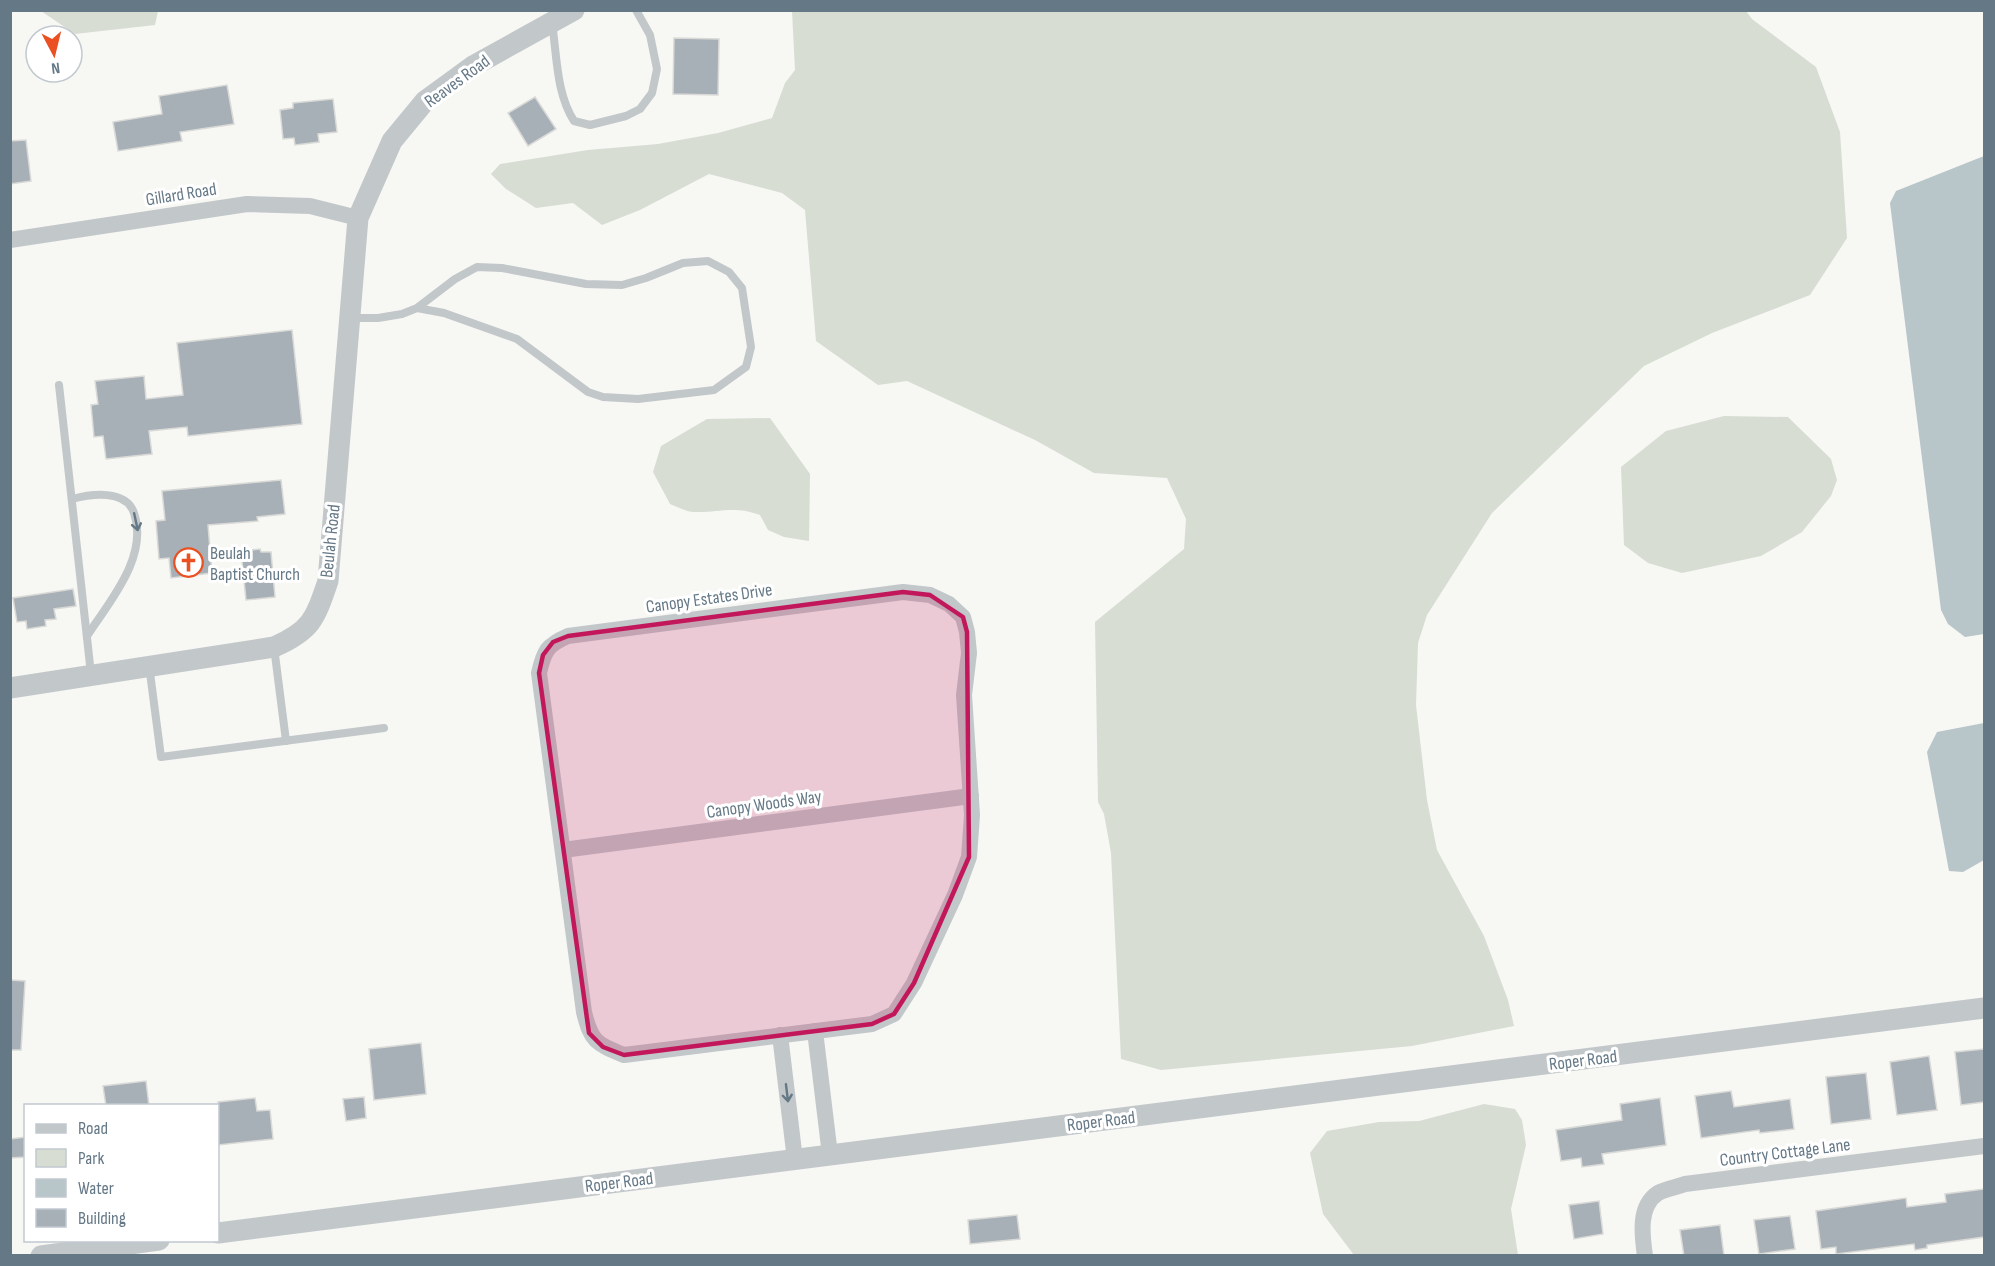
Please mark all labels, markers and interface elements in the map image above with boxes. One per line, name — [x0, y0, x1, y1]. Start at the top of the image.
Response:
north arrow — [24, 24, 84, 84]
street label: Reaves Road — [421, 51, 494, 112]
text: N — [50, 57, 61, 77]
street label: Gillard Road — [144, 179, 218, 210]
street label: Beulah Road — [316, 503, 345, 579]
one-way arrow — [131, 512, 142, 532]
place label: Beulah Baptist Church — [210, 543, 300, 585]
church icon: Beulah Baptist Church — [173, 547, 205, 579]
street label: Canopy Estates Drive — [645, 579, 774, 618]
street label: Canopy Woods Way — [705, 786, 823, 823]
street label: Roper Road — [1548, 1046, 1618, 1075]
one-way arrow — [782, 1083, 793, 1103]
legend — [24, 1104, 219, 1242]
street label: Roper Road — [1066, 1107, 1136, 1136]
text: Road — [78, 1118, 108, 1139]
street label: Country Cottage Lane — [1718, 1134, 1852, 1171]
text: Park — [78, 1148, 104, 1169]
street label: Roper Road — [584, 1168, 654, 1197]
text: Water — [78, 1178, 114, 1199]
text: Building — [78, 1208, 126, 1229]

